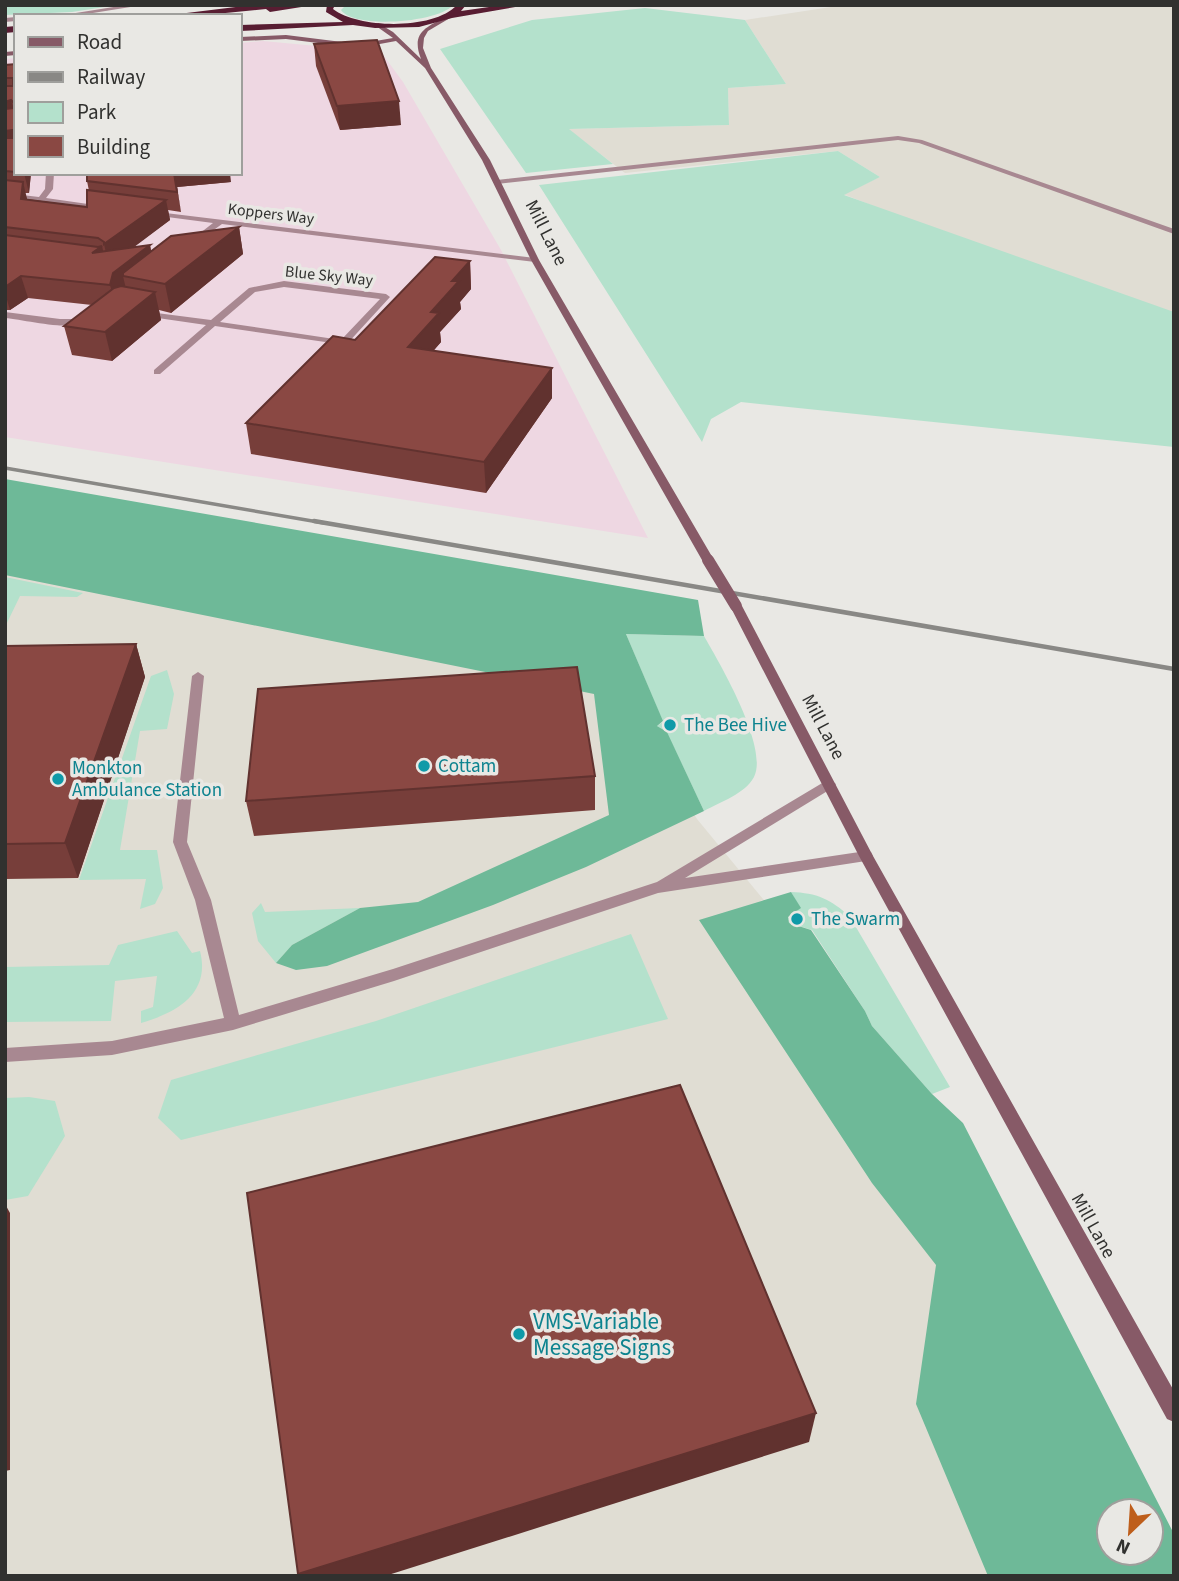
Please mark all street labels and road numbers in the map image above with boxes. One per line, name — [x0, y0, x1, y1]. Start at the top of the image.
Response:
street label: Mill Lane — [518, 195, 574, 271]
street label: Koppers Way — [227, 198, 316, 230]
street label: Blue Sky Way — [284, 260, 375, 292]
street label: Mill Lane — [795, 689, 851, 765]
street label: Mill Lane — [1064, 1189, 1122, 1263]

